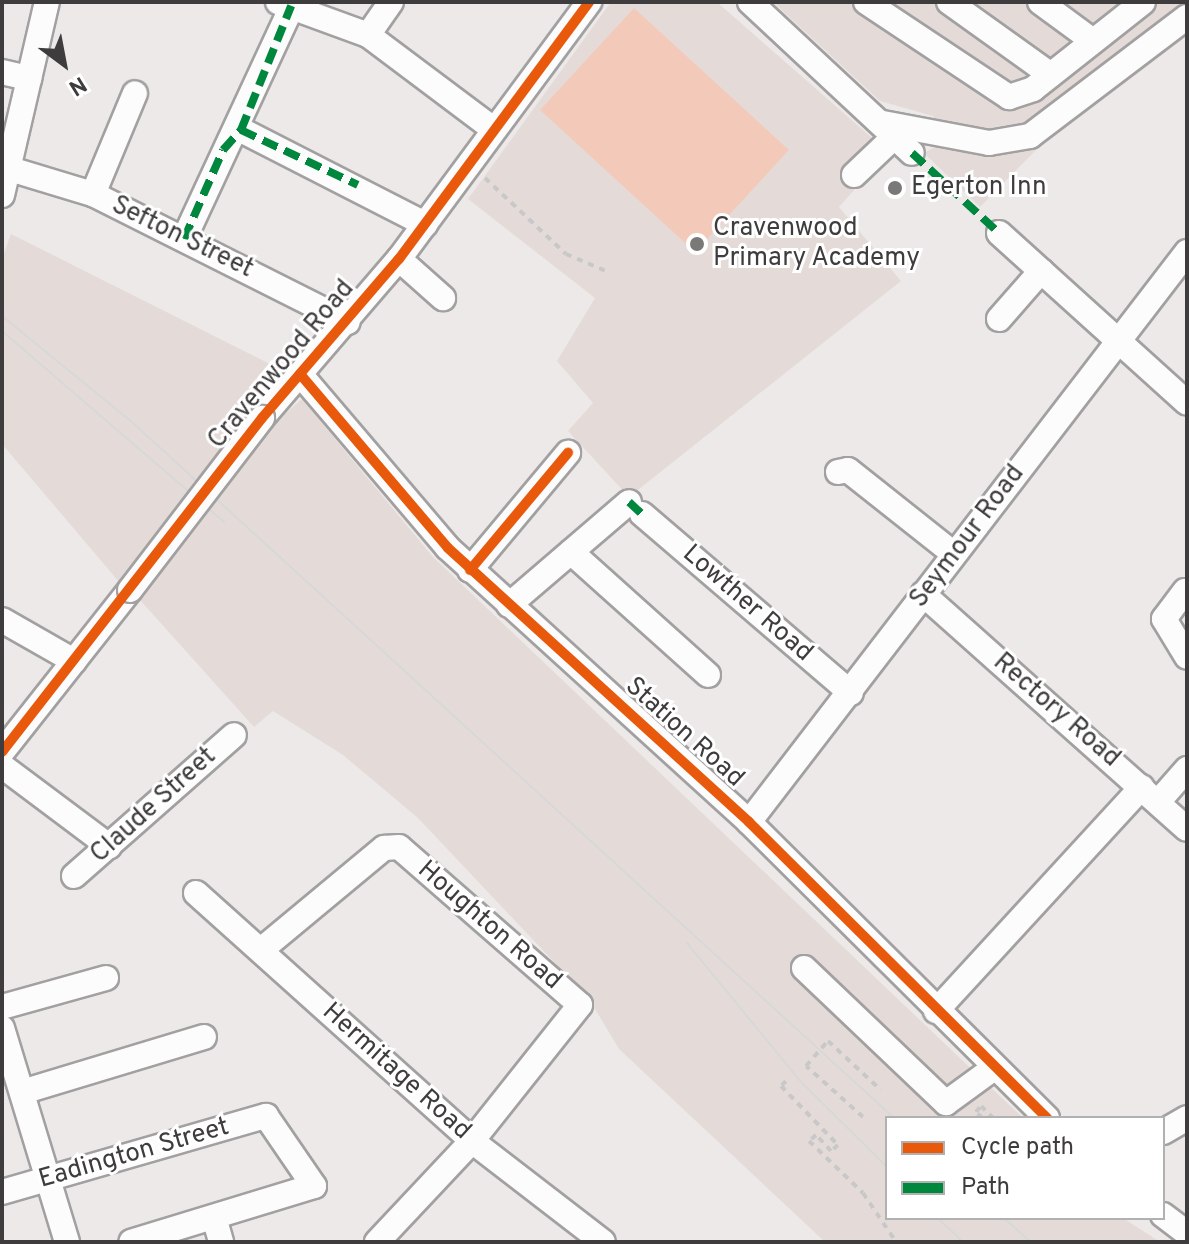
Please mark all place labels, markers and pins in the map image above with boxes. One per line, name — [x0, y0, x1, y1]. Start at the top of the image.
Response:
place label: Egerton Inn — [911, 172, 1047, 204]
marker: Egerton Inn — [886, 179, 904, 197]
place label: Cravenwood Primary Academy — [713, 213, 921, 274]
marker: Cravenwood Primary Academy — [688, 235, 706, 253]

